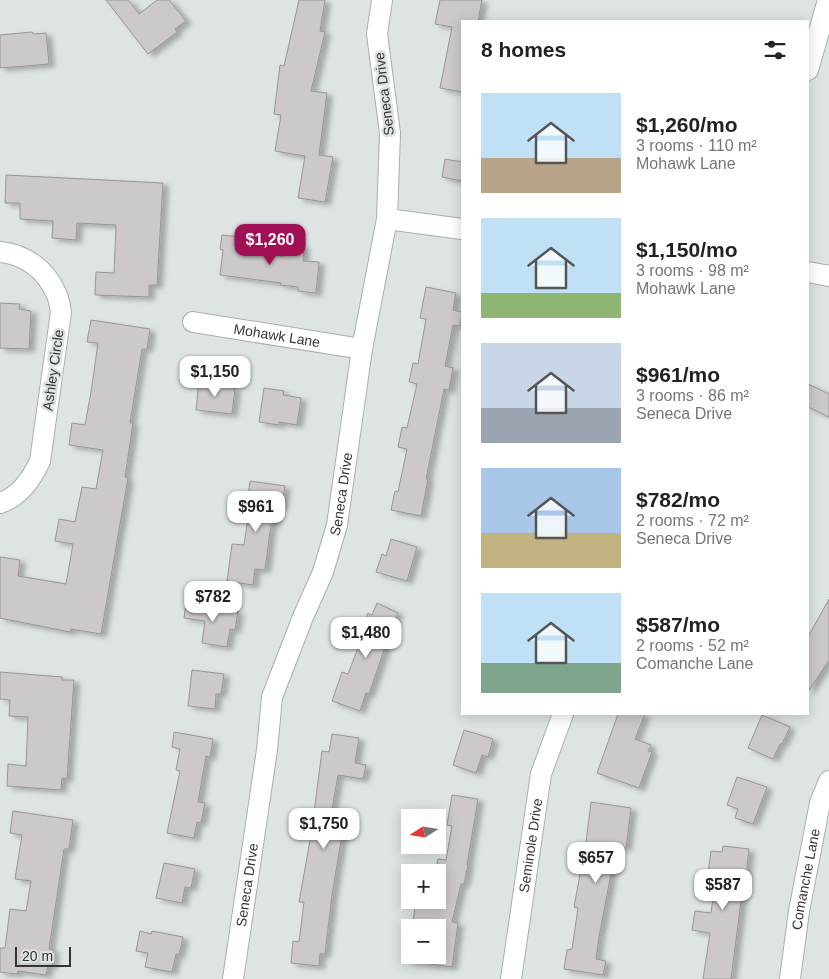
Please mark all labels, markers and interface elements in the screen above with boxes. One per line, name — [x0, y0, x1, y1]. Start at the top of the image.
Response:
icon: filters — [761, 36, 789, 64]
text: 8 homes — [481, 38, 566, 61]
street label: Seneca Drive — [371, 51, 397, 137]
icon: home — [521, 113, 581, 173]
text: $1,260/mo — [636, 113, 738, 136]
text: 3 rooms · 110 m² — [636, 137, 757, 154]
text: Mohawk Lane — [636, 155, 736, 172]
pin: $1,260 — [229, 224, 311, 266]
text: $1,260 — [246, 231, 294, 248]
icon: home — [521, 238, 581, 298]
text: $1,150/mo — [636, 238, 738, 261]
text: 3 rooms · 98 m² — [636, 262, 749, 279]
text: Mohawk Lane — [636, 280, 736, 297]
street label: Mohawk Lane — [233, 321, 321, 350]
street label: Ashley Circle — [39, 328, 67, 412]
pin: $1,150 — [174, 356, 256, 398]
text: $1,150 — [191, 363, 239, 380]
icon: home — [521, 363, 581, 423]
text: $961/mo — [636, 363, 720, 386]
text: 3 rooms · 86 m² — [636, 387, 749, 404]
text: Seneca Drive — [636, 405, 732, 422]
street label: Seneca Drive — [326, 451, 355, 538]
icon: home — [521, 488, 581, 548]
text: $782/mo — [636, 488, 720, 511]
pin: $961 — [226, 490, 286, 533]
text: $961 — [238, 498, 274, 515]
text: 2 rooms · 72 m² — [636, 512, 749, 529]
text: Seneca Drive — [636, 530, 732, 547]
pin: $782 — [183, 580, 243, 623]
text: $782 — [195, 588, 231, 605]
icon: home — [521, 613, 581, 673]
text: $587/mo — [636, 613, 720, 636]
pin: $1,480 — [325, 616, 407, 659]
text: $1,480 — [342, 624, 390, 641]
text: 2 rooms · 52 m² — [636, 637, 749, 654]
text: Comanche Lane — [636, 655, 753, 672]
street label: Seminole Drive — [516, 797, 545, 894]
pin: $1,750 — [283, 808, 365, 850]
north arrow — [401, 809, 446, 854]
map controls — [401, 809, 446, 964]
text: $1,750 — [300, 815, 348, 832]
street label: Comanche Lane — [789, 827, 823, 931]
street label: Seneca Drive — [233, 842, 261, 928]
pin: $657 — [566, 842, 626, 884]
text: $657 — [578, 849, 614, 866]
button: + — [401, 864, 446, 909]
pin: $587 — [693, 868, 753, 911]
text: $587 — [705, 876, 741, 893]
button: − — [401, 919, 446, 964]
scale bar — [15, 944, 71, 967]
text: 20 m — [22, 948, 53, 964]

